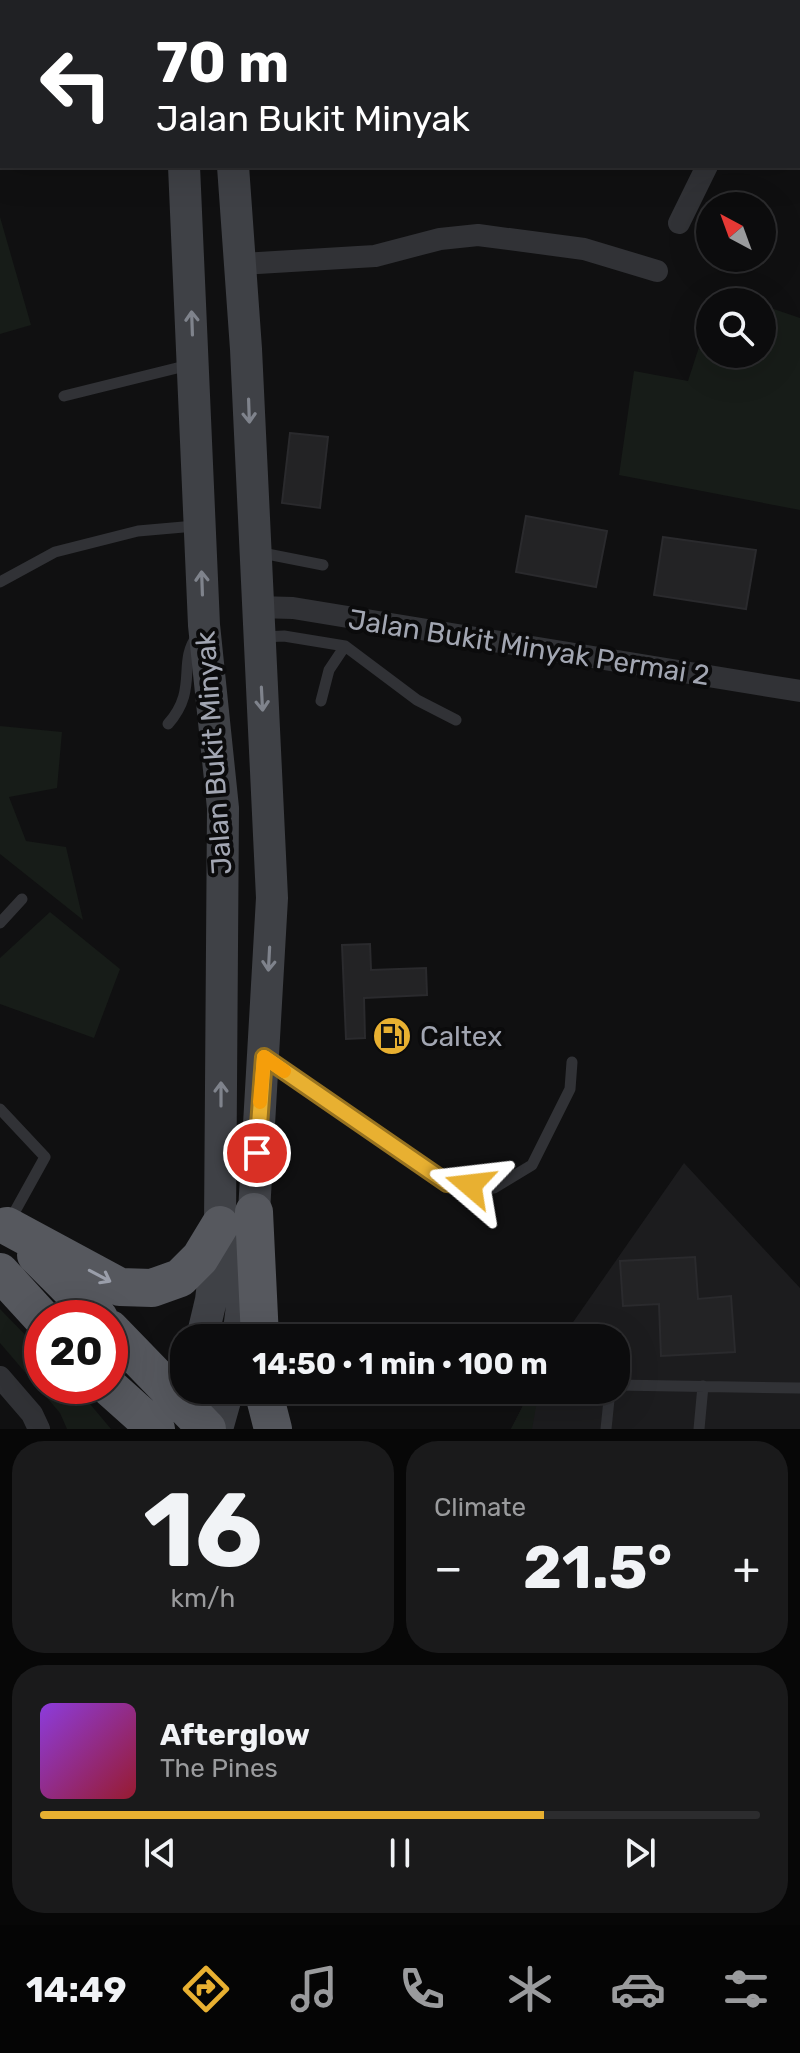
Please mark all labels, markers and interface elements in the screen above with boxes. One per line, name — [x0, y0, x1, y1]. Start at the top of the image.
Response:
text: 70 m — [156, 30, 289, 96]
icon: left — [24, 32, 128, 136]
text: Jalan Bukit Minyak — [156, 97, 470, 140]
north arrow — [696, 192, 776, 272]
map controls — [696, 192, 776, 368]
button: search — [696, 288, 776, 368]
one-way arrow — [184, 310, 200, 337]
one-way arrow — [241, 397, 256, 424]
one-way arrow — [195, 570, 210, 597]
street label: Jalan Bukit Minyak Permai 2 — [346, 603, 712, 692]
street label: Jalan Bukit Minyak — [188, 630, 238, 876]
one-way arrow — [255, 685, 270, 712]
one-way arrow — [262, 945, 277, 972]
fuel station icon: Caltex — [371, 1015, 413, 1057]
place label: Caltex — [420, 1020, 502, 1053]
one-way arrow — [213, 1081, 229, 1108]
pin — [223, 1119, 291, 1187]
icon: arrive — [235, 1131, 279, 1175]
position arrow — [428, 1143, 512, 1227]
one-way arrow — [88, 1269, 112, 1285]
speed limit sign: 20 — [24, 1300, 128, 1404]
text: 14:50 · 1 min · 100 m — [252, 1346, 548, 1382]
text: 16 — [143, 1469, 263, 1592]
text: Climate — [434, 1492, 526, 1523]
text: 21.5° — [523, 1532, 672, 1603]
text: − — [434, 1542, 463, 1594]
text: + — [733, 1542, 760, 1594]
text: km/h — [171, 1583, 235, 1614]
text: Afterglow — [160, 1717, 310, 1753]
text: The Pines — [160, 1753, 278, 1784]
icon: previous — [138, 1831, 182, 1875]
icon: pause — [378, 1831, 422, 1875]
icon: next — [618, 1831, 662, 1875]
icon: directions — [178, 1961, 234, 2017]
icon: music — [286, 1961, 342, 2017]
icon: phone — [394, 1961, 450, 2017]
icon: climate — [502, 1961, 558, 2017]
icon: car — [610, 1961, 666, 2017]
icon: filters — [718, 1961, 774, 2017]
text: 14:49 — [26, 1968, 126, 2011]

